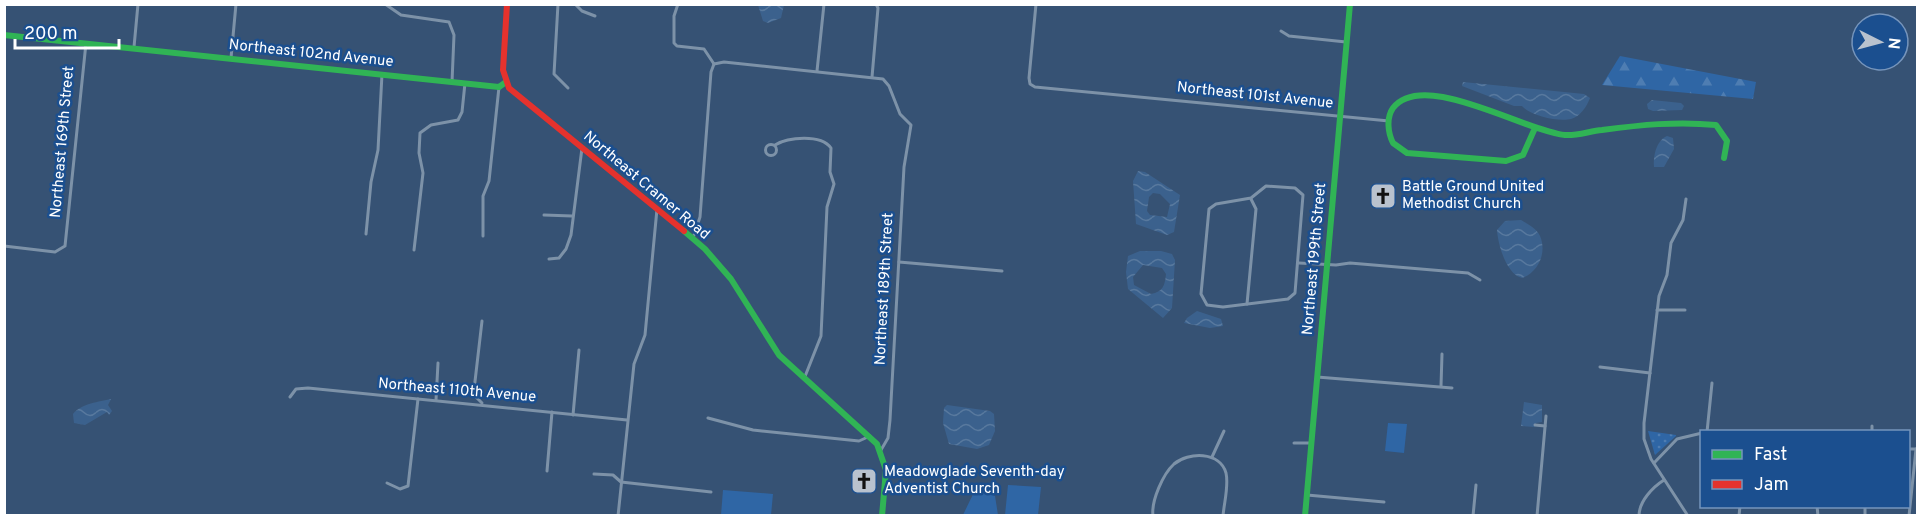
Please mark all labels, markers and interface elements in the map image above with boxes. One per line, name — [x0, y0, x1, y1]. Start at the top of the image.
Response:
scale bar — [15, 12, 118, 50]
north arrow — [1850, 12, 1910, 72]
text: 200 m — [24, 23, 77, 46]
street label: Northeast 102nd Avenue — [228, 36, 394, 72]
text: N — [1882, 37, 1903, 50]
street label: Northeast 169th Street — [47, 65, 79, 219]
street label: Northeast 101st Avenue — [1176, 78, 1334, 114]
street label: Northeast Cramer Road — [579, 127, 713, 245]
place label: Battle Ground United Methodist Church — [1402, 178, 1544, 214]
church icon: Battle Ground United Methodist Church — [1368, 181, 1398, 211]
street label: Northeast 199th Street — [1299, 182, 1331, 336]
street label: Northeast 189th Street — [872, 212, 898, 366]
street label: Northeast 110th Avenue — [377, 375, 537, 407]
legend — [1700, 430, 1910, 508]
text: Fast — [1754, 444, 1787, 467]
place label: Meadowglade Seventh-day Adventist Church — [884, 463, 1065, 499]
church icon: Meadowglade Seventh-day Adventist Church — [849, 466, 879, 496]
text: Jam — [1754, 474, 1789, 497]

